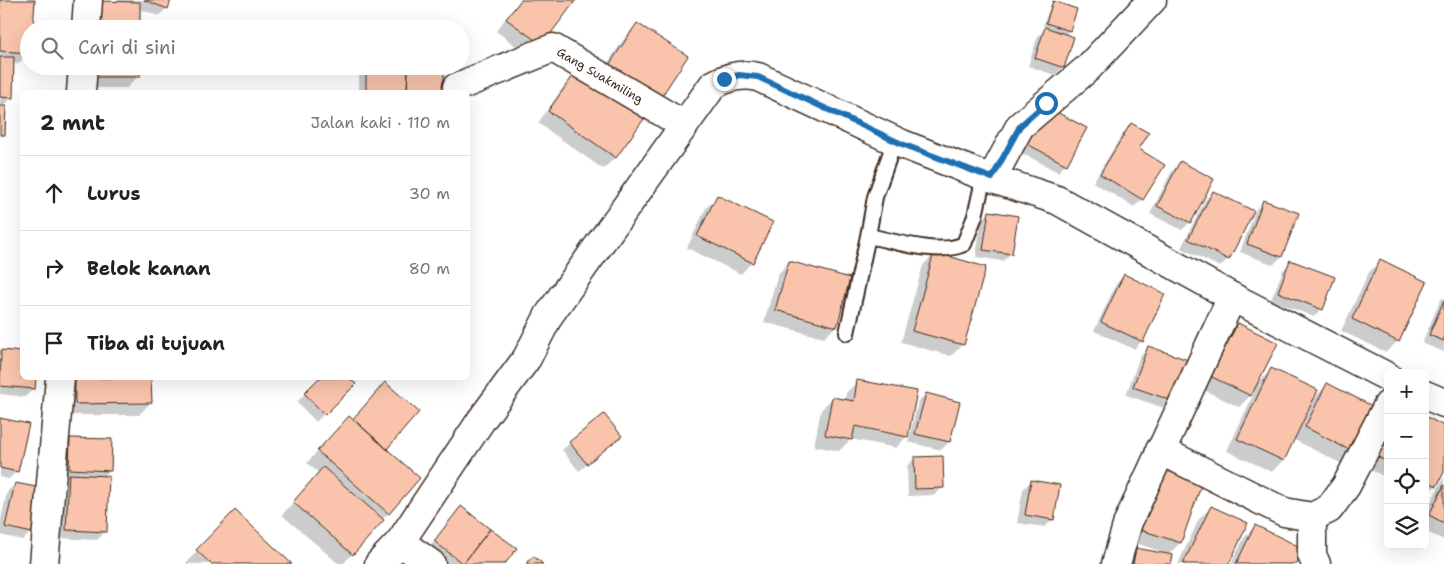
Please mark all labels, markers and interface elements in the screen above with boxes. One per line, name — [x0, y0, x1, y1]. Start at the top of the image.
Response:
search box — [20, 20, 470, 75]
icon: search — [38, 34, 66, 62]
text: Cari di sini — [78, 35, 176, 60]
street label: Gang Suakmiling — [554, 44, 646, 107]
route end — [713, 68, 736, 91]
route start — [1035, 92, 1058, 115]
text: 2 mnt — [40, 109, 105, 137]
text: Jalan kaki · 110 m — [310, 112, 450, 133]
icon: ahead — [40, 179, 68, 207]
text: Lurus — [87, 181, 141, 206]
text: 30 m — [409, 183, 450, 204]
icon: right — [40, 254, 68, 282]
text: Belok kanan — [87, 256, 211, 281]
text: 80 m — [409, 258, 450, 279]
icon: arrive — [40, 329, 68, 357]
text: Tiba di tujuan — [87, 331, 225, 356]
map controls — [1384, 369, 1429, 549]
button: + — [1384, 369, 1429, 414]
button: − — [1384, 414, 1429, 459]
button: locate — [1384, 459, 1429, 504]
button: layers — [1384, 504, 1429, 549]

